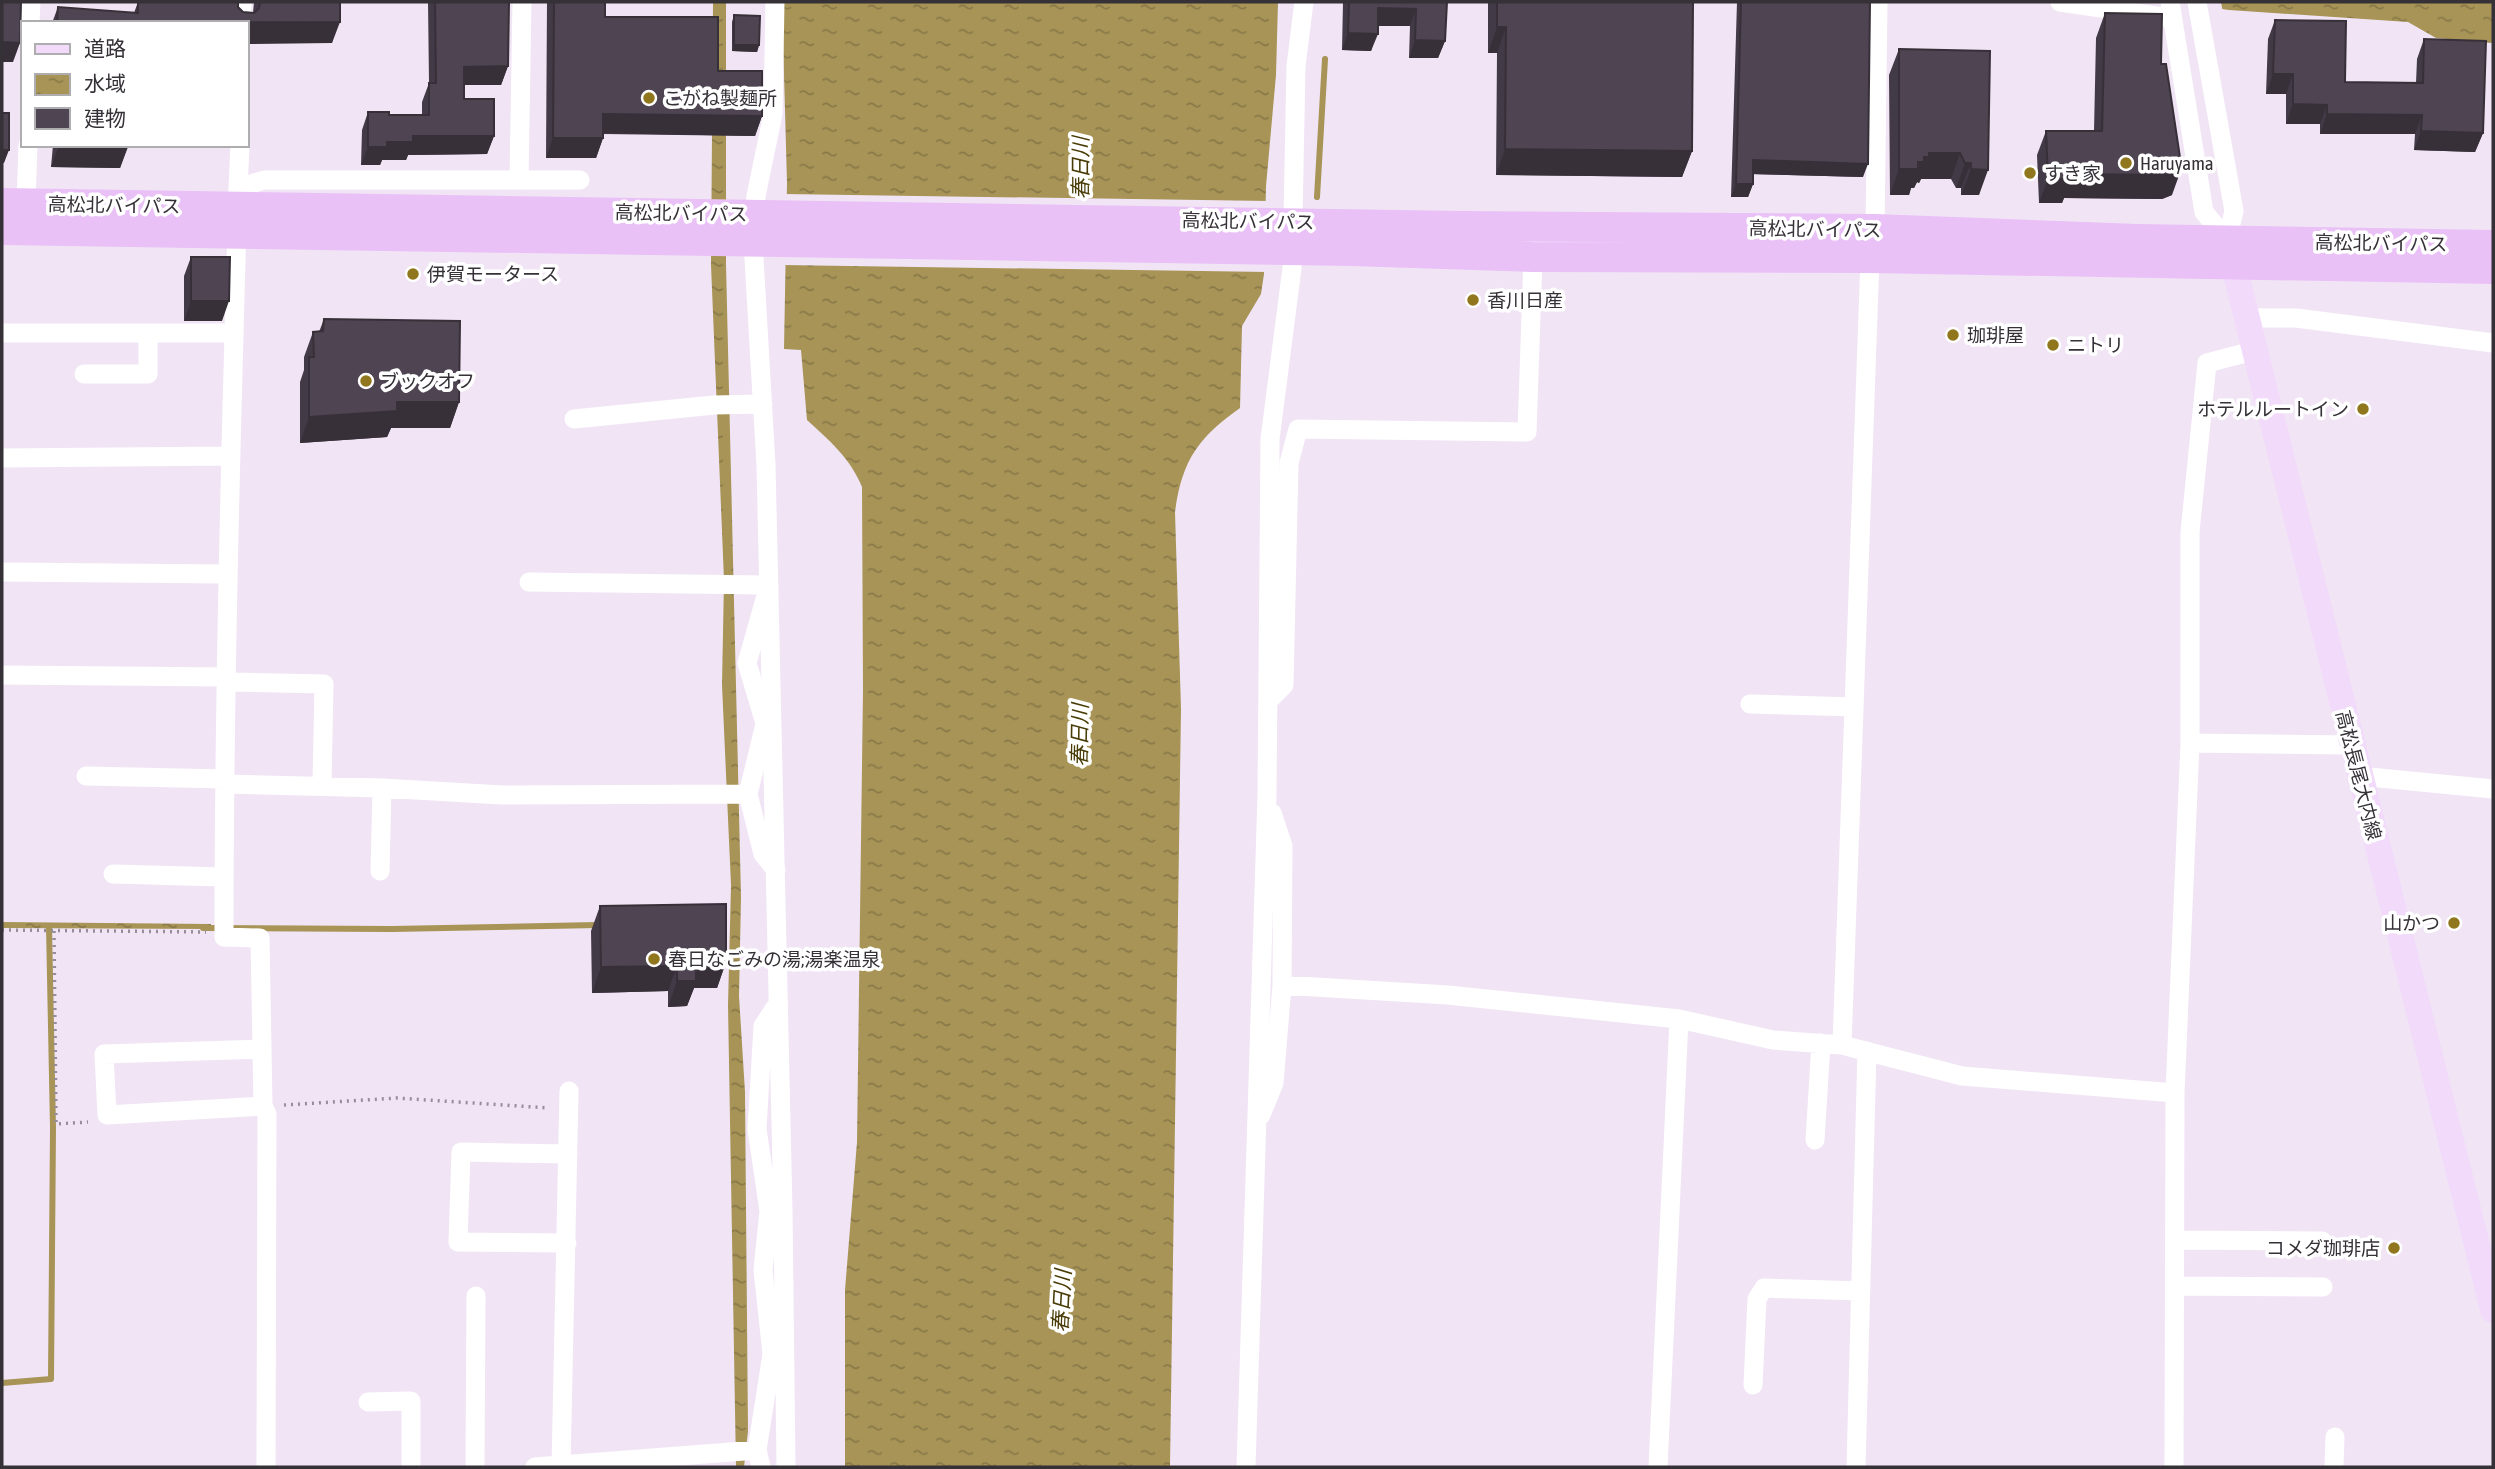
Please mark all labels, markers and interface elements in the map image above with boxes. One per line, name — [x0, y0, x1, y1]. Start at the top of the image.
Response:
legend — [21, 21, 248, 147]
text: 道路 — [84, 36, 126, 60]
text: 水域 — [84, 71, 126, 95]
place label: こがね製麺所 — [663, 87, 777, 109]
marker: こがね製麺所 — [641, 90, 657, 106]
text: 建物 — [84, 106, 126, 130]
water label: 春日川 — [1068, 135, 1092, 200]
place label: Haruyama — [2140, 152, 2214, 174]
marker: Haruyama — [2118, 155, 2134, 171]
place label: すき家 — [2044, 162, 2101, 184]
marker: すき家 — [2022, 165, 2038, 181]
street label: 高松北バイパス — [48, 193, 180, 217]
street label: 高松北バイパス — [615, 201, 747, 225]
street label: 高松北バイパス — [1182, 209, 1314, 233]
street label: 高松北バイパス — [1749, 217, 1881, 241]
street label: 高松北バイパス — [2315, 231, 2447, 255]
place label: 伊賀モータース — [427, 263, 559, 285]
marker: 伊賀モータース — [405, 266, 421, 282]
place label: 香川日産 — [1487, 289, 1563, 311]
marker: 香川日産 — [1465, 292, 1481, 308]
place label: 珈琲屋 — [1967, 324, 2024, 346]
marker: 珈琲屋 — [1945, 327, 1961, 343]
place label: ニトリ — [2067, 334, 2124, 356]
marker: ニトリ — [2045, 337, 2061, 353]
place label: ブックオフ — [380, 370, 475, 392]
marker: ブックオフ — [358, 373, 374, 389]
place label: ホテルルートイン — [2197, 398, 2349, 420]
marker: ホテルルートイン — [2355, 401, 2371, 417]
water label: 春日川 — [1066, 701, 1092, 767]
street label: 高松長尾大内線 — [2332, 708, 2386, 842]
place label: 山かつ — [2383, 912, 2440, 934]
marker: 山かつ — [2446, 915, 2462, 931]
place label: 春日なごみの湯;湯楽温泉 — [668, 948, 880, 970]
marker: 春日なごみの湯;湯楽温泉 — [646, 951, 662, 967]
place label: コメダ珈琲店 — [2266, 1237, 2380, 1259]
marker: コメダ珈琲店 — [2386, 1240, 2402, 1256]
water label: 春日川 — [1047, 1267, 1075, 1333]

